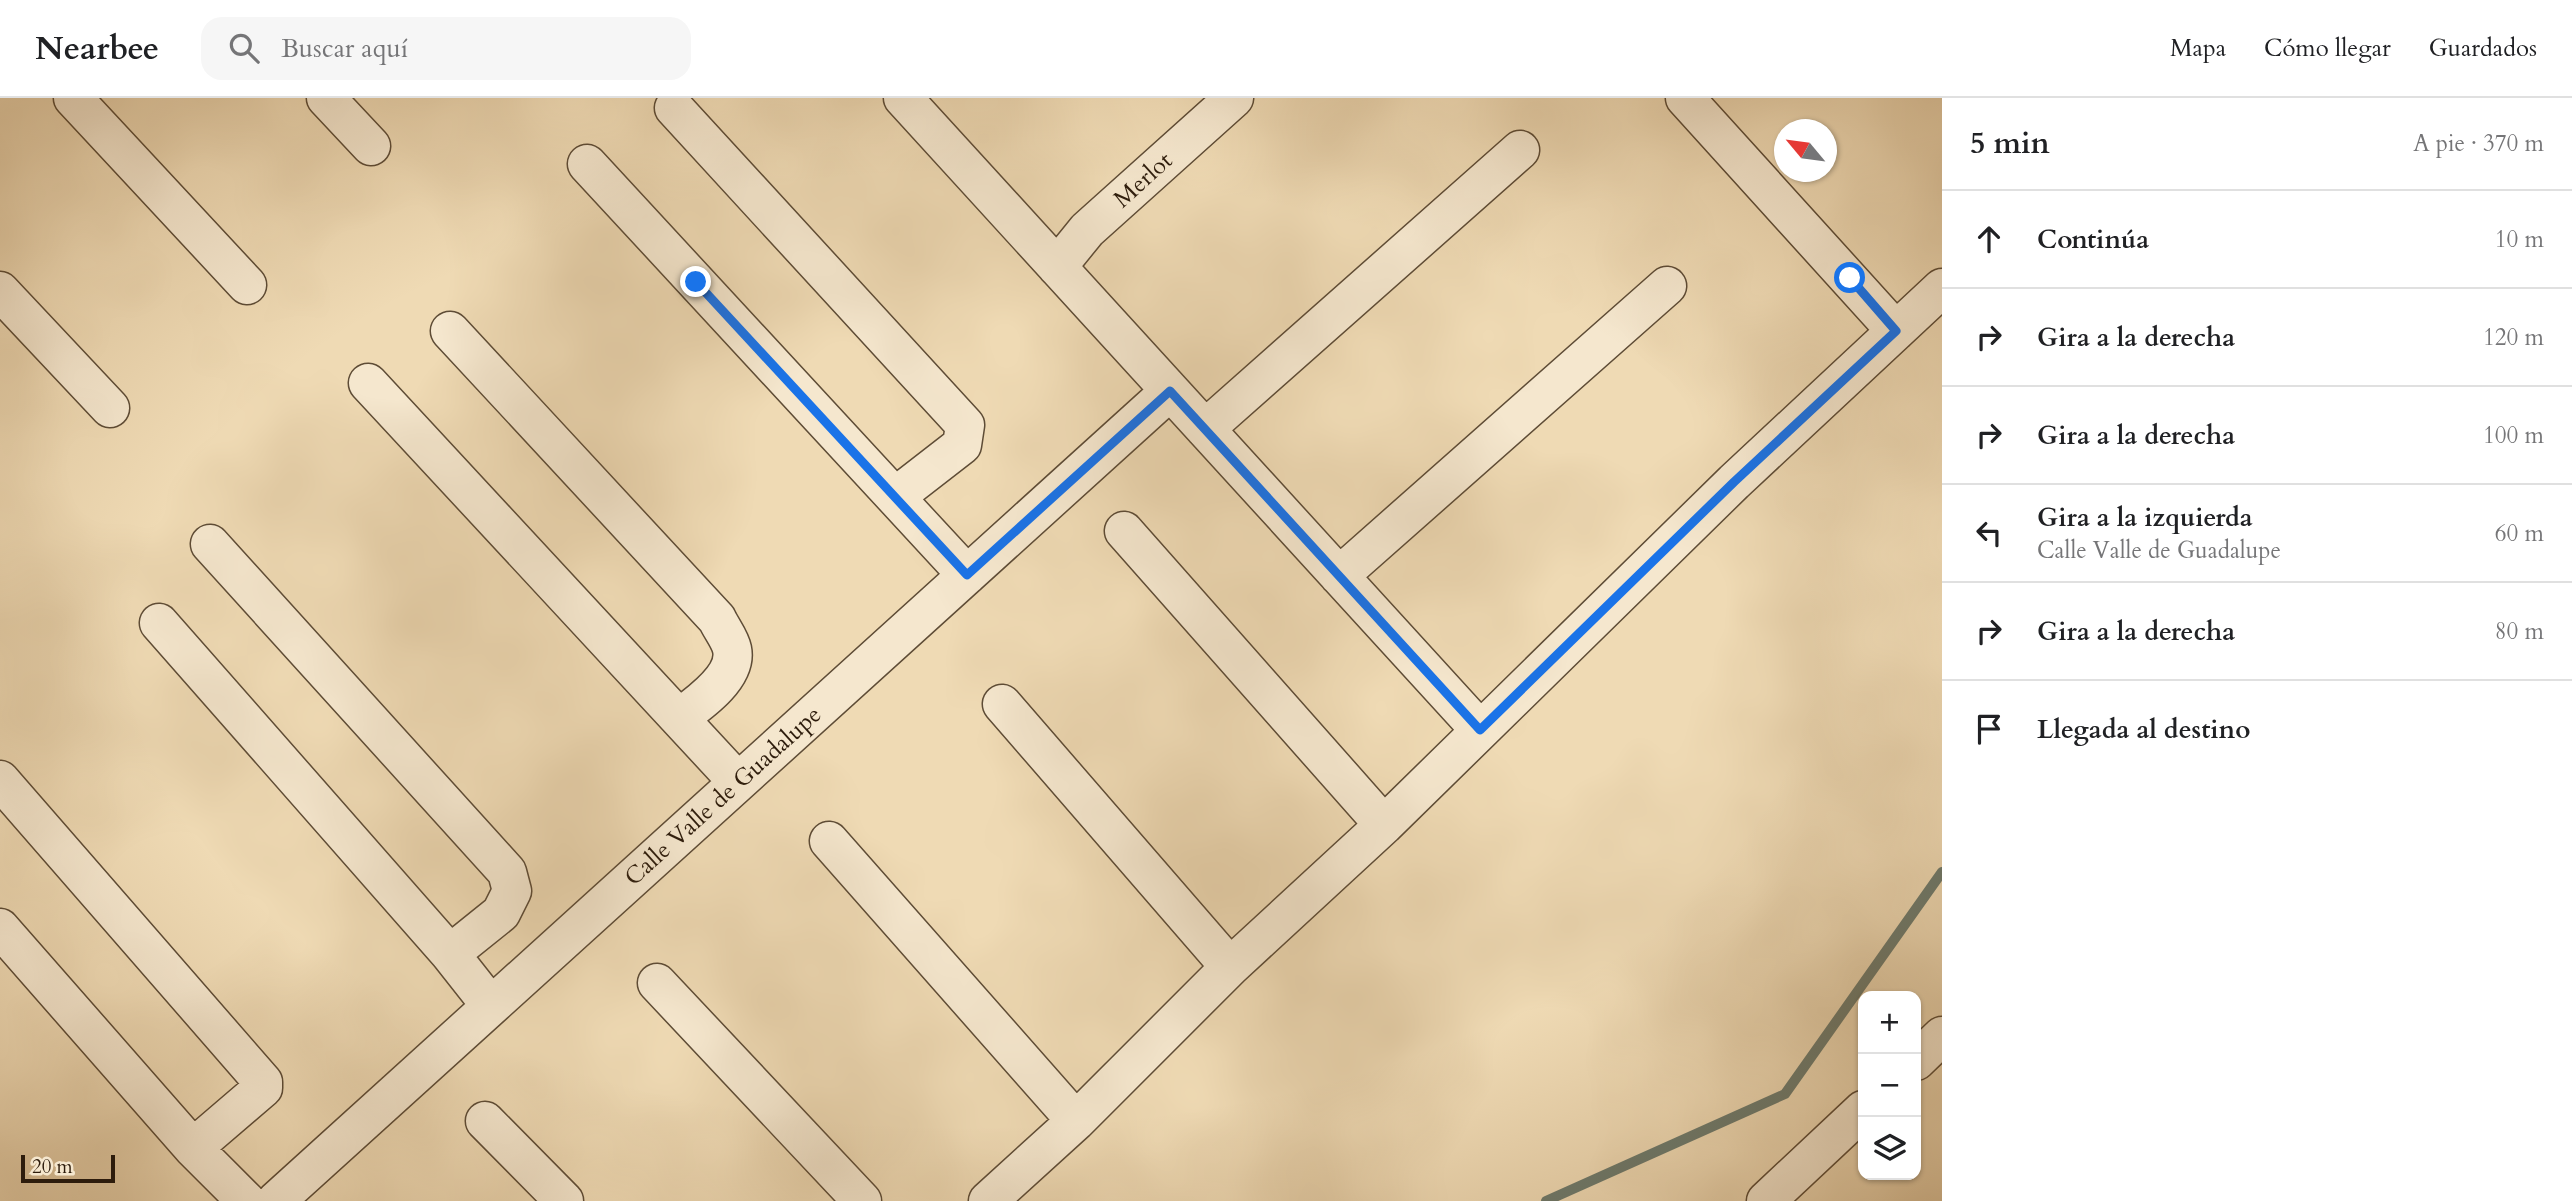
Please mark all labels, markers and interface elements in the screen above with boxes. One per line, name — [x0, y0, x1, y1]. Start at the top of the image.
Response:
search box — [201, 17, 691, 80]
text: Nearbee — [35, 26, 159, 71]
icon: search — [225, 29, 263, 67]
text: Buscar aquí — [281, 31, 408, 66]
text: Mapa — [2170, 32, 2226, 65]
text: Cómo llegar — [2264, 32, 2391, 65]
text: Guardados — [2429, 32, 2537, 65]
north arrow — [1774, 119, 1837, 182]
text: 5 min — [1970, 123, 2050, 164]
text: A pie · 370 m — [2413, 128, 2544, 159]
street label: Merlot — [1106, 144, 1180, 215]
icon: ahead — [1970, 220, 2008, 258]
text: Continúa — [2037, 222, 2149, 257]
text: 10 m — [2495, 224, 2544, 255]
route start — [1834, 262, 1865, 293]
route end — [680, 266, 711, 297]
icon: right — [1970, 318, 2008, 356]
text: Gira a la derecha — [2037, 320, 2235, 355]
text: 120 m — [2483, 322, 2544, 353]
icon: right — [1970, 416, 2008, 454]
text: Gira a la derecha — [2037, 418, 2235, 453]
text: 100 m — [2483, 420, 2544, 451]
text: Gira a la izquierda — [2037, 500, 2253, 535]
icon: left — [1970, 514, 2008, 552]
text: 60 m — [2495, 518, 2544, 549]
text: Calle Valle de Guadalupe — [2037, 535, 2281, 566]
icon: right — [1970, 612, 2008, 650]
text: Gira a la derecha — [2037, 614, 2235, 649]
text: 80 m — [2495, 616, 2544, 647]
street label: Calle Valle de Guadalupe — [617, 699, 829, 893]
icon: arrive — [1970, 710, 2008, 748]
text: Llegada al destino — [2037, 712, 2251, 747]
map controls — [1858, 991, 1921, 1180]
button: + — [1858, 991, 1921, 1054]
button: − — [1858, 1054, 1921, 1117]
button: layers — [1858, 1117, 1921, 1180]
scale bar — [21, 1152, 116, 1184]
text: 20 m — [32, 1154, 73, 1180]

